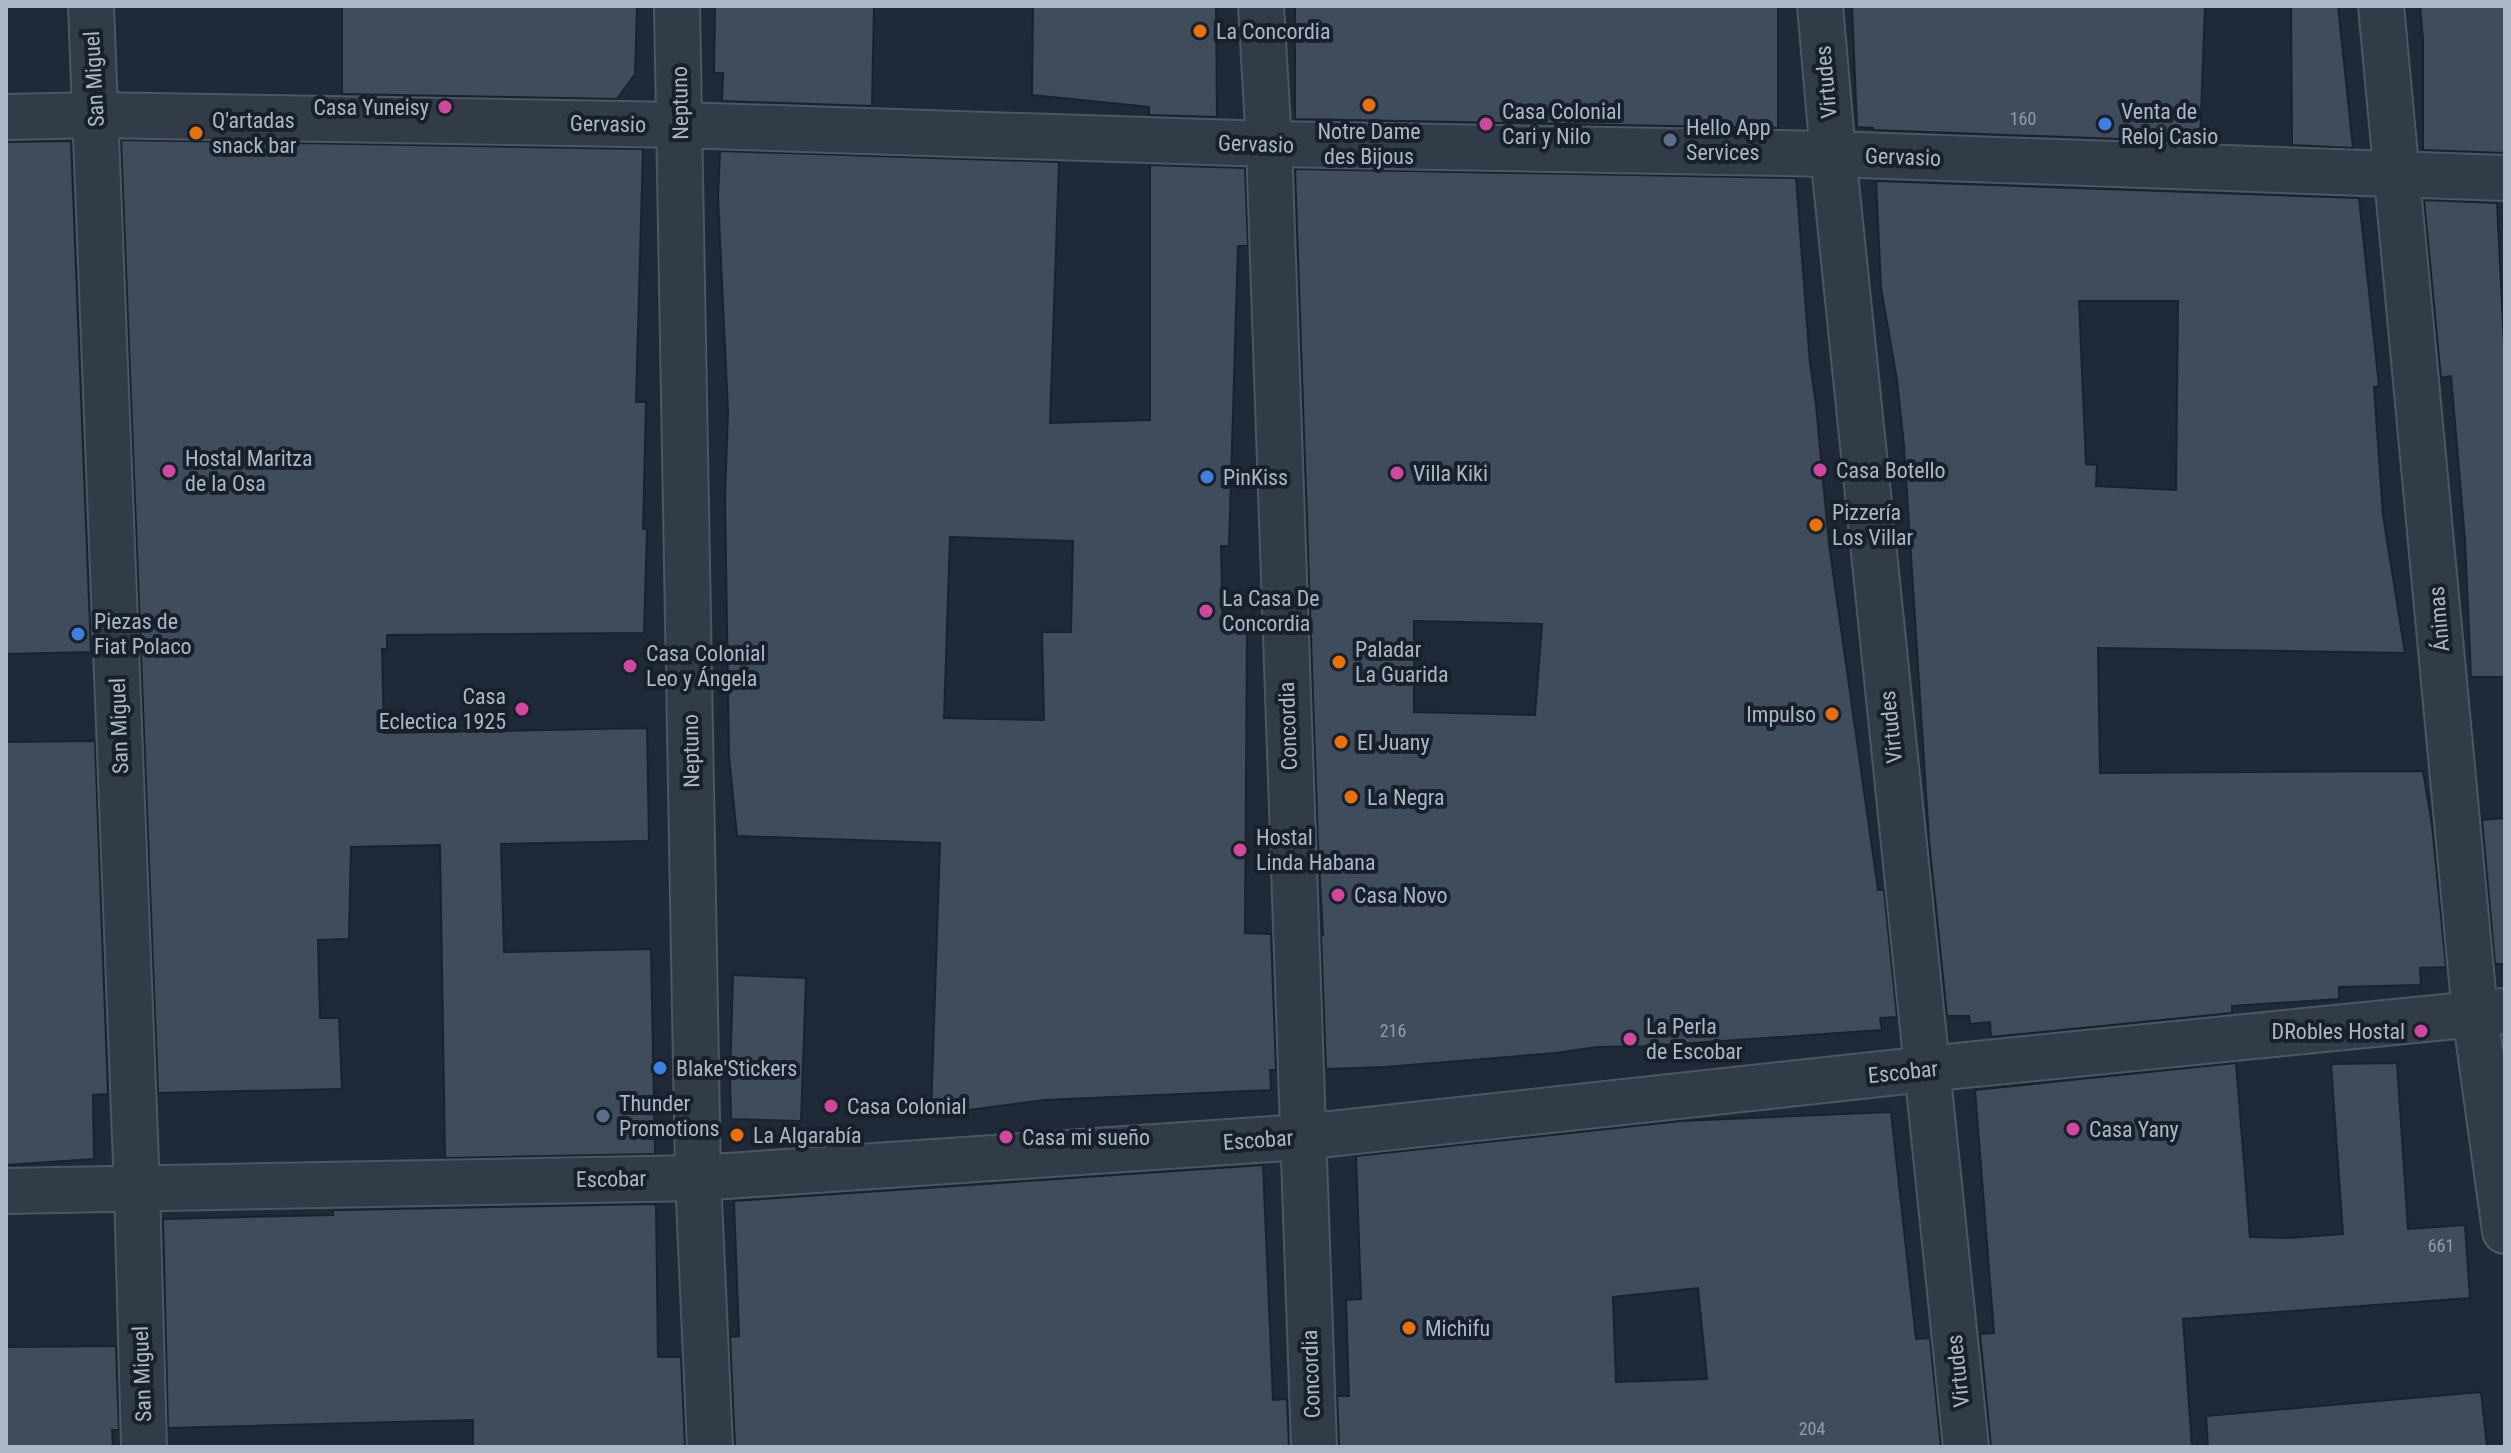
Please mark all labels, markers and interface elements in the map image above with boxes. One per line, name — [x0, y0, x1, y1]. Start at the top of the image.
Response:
place label: La Concordia — [1216, 19, 1330, 44]
marker: La Concordia — [1191, 22, 1209, 40]
street label: San Miguel — [79, 30, 109, 128]
street label: Virtudes — [1810, 45, 1842, 119]
street label: Neptuno — [667, 66, 693, 140]
place label: Casa Yuneisy — [313, 95, 429, 120]
marker: Notre Dame des Bijous — [1360, 96, 1378, 114]
marker: Casa Yuneisy — [436, 98, 454, 116]
place label: Casa Colonial Cari y Nilo — [1502, 99, 1622, 149]
place label: Venta de Reloj Casio — [2121, 99, 2218, 149]
place label: Q'artadas snack bar — [212, 108, 297, 158]
house number: 160 — [2010, 108, 2036, 129]
street label: Gervasio — [570, 111, 646, 137]
marker: Casa Colonial Cari y Nilo — [1477, 115, 1495, 133]
place label: Hello App Services — [1686, 115, 1771, 165]
marker: Venta de Reloj Casio — [2096, 115, 2114, 133]
place label: Notre Dame des Bijous — [1317, 119, 1421, 169]
marker: Q'artadas snack bar — [187, 124, 205, 142]
street label: Gervasio — [1218, 130, 1294, 158]
marker: Hello App Services — [1661, 131, 1679, 149]
street label: Gervasio — [1865, 143, 1941, 171]
place label: Hostal Maritza de la Osa — [185, 446, 312, 496]
place label: Casa Botello — [1836, 458, 1946, 483]
place label: Villa Kiki — [1413, 461, 1488, 486]
marker: Casa Botello — [1811, 461, 1829, 479]
marker: Hostal Maritza de la Osa — [160, 462, 178, 480]
marker: Villa Kiki — [1388, 464, 1406, 482]
place label: PinKiss — [1223, 465, 1288, 490]
marker: PinKiss — [1198, 468, 1216, 486]
place label: Pizzería Los Villar — [1832, 500, 1914, 550]
marker: Pizzería Los Villar — [1807, 516, 1825, 534]
street label: Ánimas — [2424, 585, 2454, 653]
place label: La Casa De Concordia — [1222, 586, 1320, 636]
marker: La Casa De Concordia — [1197, 602, 1215, 620]
place label: Piezas de Fiat Polaco — [94, 609, 192, 659]
marker: Piezas de Fiat Polaco — [69, 625, 87, 643]
place label: Paladar La Guarida — [1355, 637, 1448, 687]
place label: Casa Colonial Leo y Ángela — [646, 641, 766, 691]
marker: Paladar La Guarida — [1330, 653, 1348, 671]
marker: Casa Colonial Leo y Ángela — [621, 657, 639, 675]
street label: San Miguel — [105, 678, 133, 774]
street label: Concordia — [1274, 681, 1302, 771]
place label: Casa Eclectica 1925 — [379, 684, 506, 734]
street label: Virtudes — [1875, 689, 1907, 765]
marker: Casa Eclectica 1925 — [513, 700, 531, 718]
place label: Impulso — [1746, 702, 1816, 727]
marker: Impulso — [1823, 705, 1841, 723]
street label: Neptuno — [678, 714, 704, 788]
place label: El Juany — [1357, 730, 1430, 755]
marker: El Juany — [1332, 733, 1350, 751]
place label: La Negra — [1367, 785, 1445, 810]
marker: La Negra — [1342, 788, 1360, 806]
place label: Hostal Linda Habana — [1256, 825, 1375, 875]
marker: Hostal Linda Habana — [1231, 841, 1249, 859]
place label: Casa Novo — [1354, 883, 1447, 908]
marker: Casa Novo — [1329, 886, 1347, 904]
place label: La Perla de Escobar — [1646, 1014, 1743, 1064]
place label: DRobles Hostal — [2272, 1019, 2405, 1044]
house number: 216 — [1380, 1020, 1406, 1041]
marker: DRobles Hostal — [2412, 1022, 2430, 1040]
marker: La Perla de Escobar — [1621, 1030, 1639, 1048]
place label: Blake'Stickers — [676, 1056, 797, 1081]
street label: Escobar — [1867, 1056, 1940, 1088]
marker: Blake'Stickers — [651, 1059, 669, 1077]
place label: Thunder Promotions — [619, 1091, 720, 1141]
place label: Casa Colonial — [847, 1094, 967, 1119]
marker: Casa Colonial — [822, 1097, 840, 1115]
marker: Thunder Promotions — [594, 1107, 612, 1125]
place label: Casa Yany — [2089, 1117, 2179, 1142]
marker: Casa Yany — [2064, 1120, 2082, 1138]
place label: La Algarabía — [753, 1123, 862, 1148]
place label: Casa mi sueño — [1022, 1125, 1150, 1150]
street label: Escobar — [1222, 1125, 1294, 1155]
marker: La Algarabía — [728, 1126, 746, 1144]
marker: Casa mi sueño — [997, 1128, 1015, 1146]
street label: Escobar — [576, 1166, 647, 1192]
house number: 661 — [2428, 1235, 2454, 1256]
place label: Michifu — [1425, 1316, 1490, 1341]
marker: Michifu — [1400, 1319, 1418, 1337]
street label: San Miguel — [128, 1326, 156, 1422]
street label: Concordia — [1297, 1329, 1325, 1419]
street label: Virtudes — [1942, 1333, 1974, 1409]
house number: 204 — [1799, 1418, 1825, 1439]

